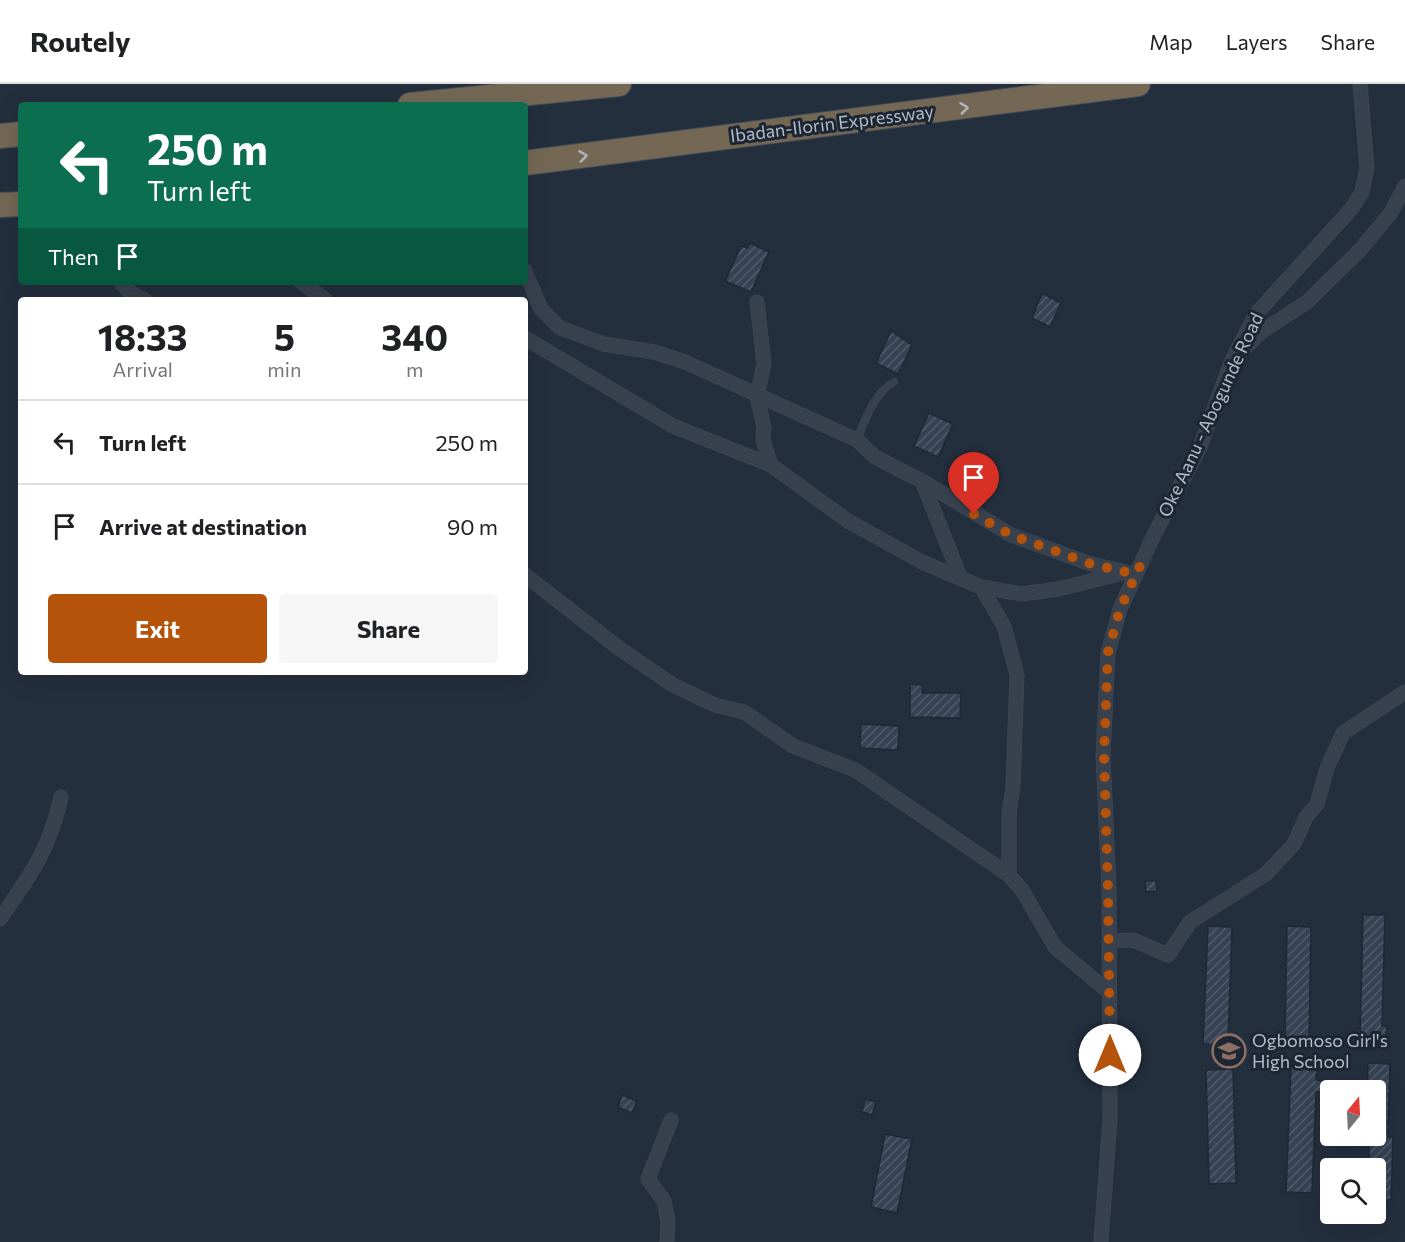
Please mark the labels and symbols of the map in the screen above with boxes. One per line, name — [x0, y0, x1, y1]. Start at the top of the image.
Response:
street label: Ibadan-Ilorin Expressway — [729, 100, 935, 146]
one-way arrow — [959, 102, 969, 114]
one-way arrow — [578, 150, 588, 162]
street label: Oke Aanu - Abogunde Road — [1153, 309, 1267, 520]
pin — [948, 452, 999, 514]
position arrow — [1078, 1023, 1142, 1087]
place label: Ogbomoso Girl's High School — [1252, 1029, 1388, 1072]
school or university icon: Ogbomoso Girl's High School — [1211, 1033, 1247, 1069]
north arrow — [1320, 1080, 1386, 1146]

